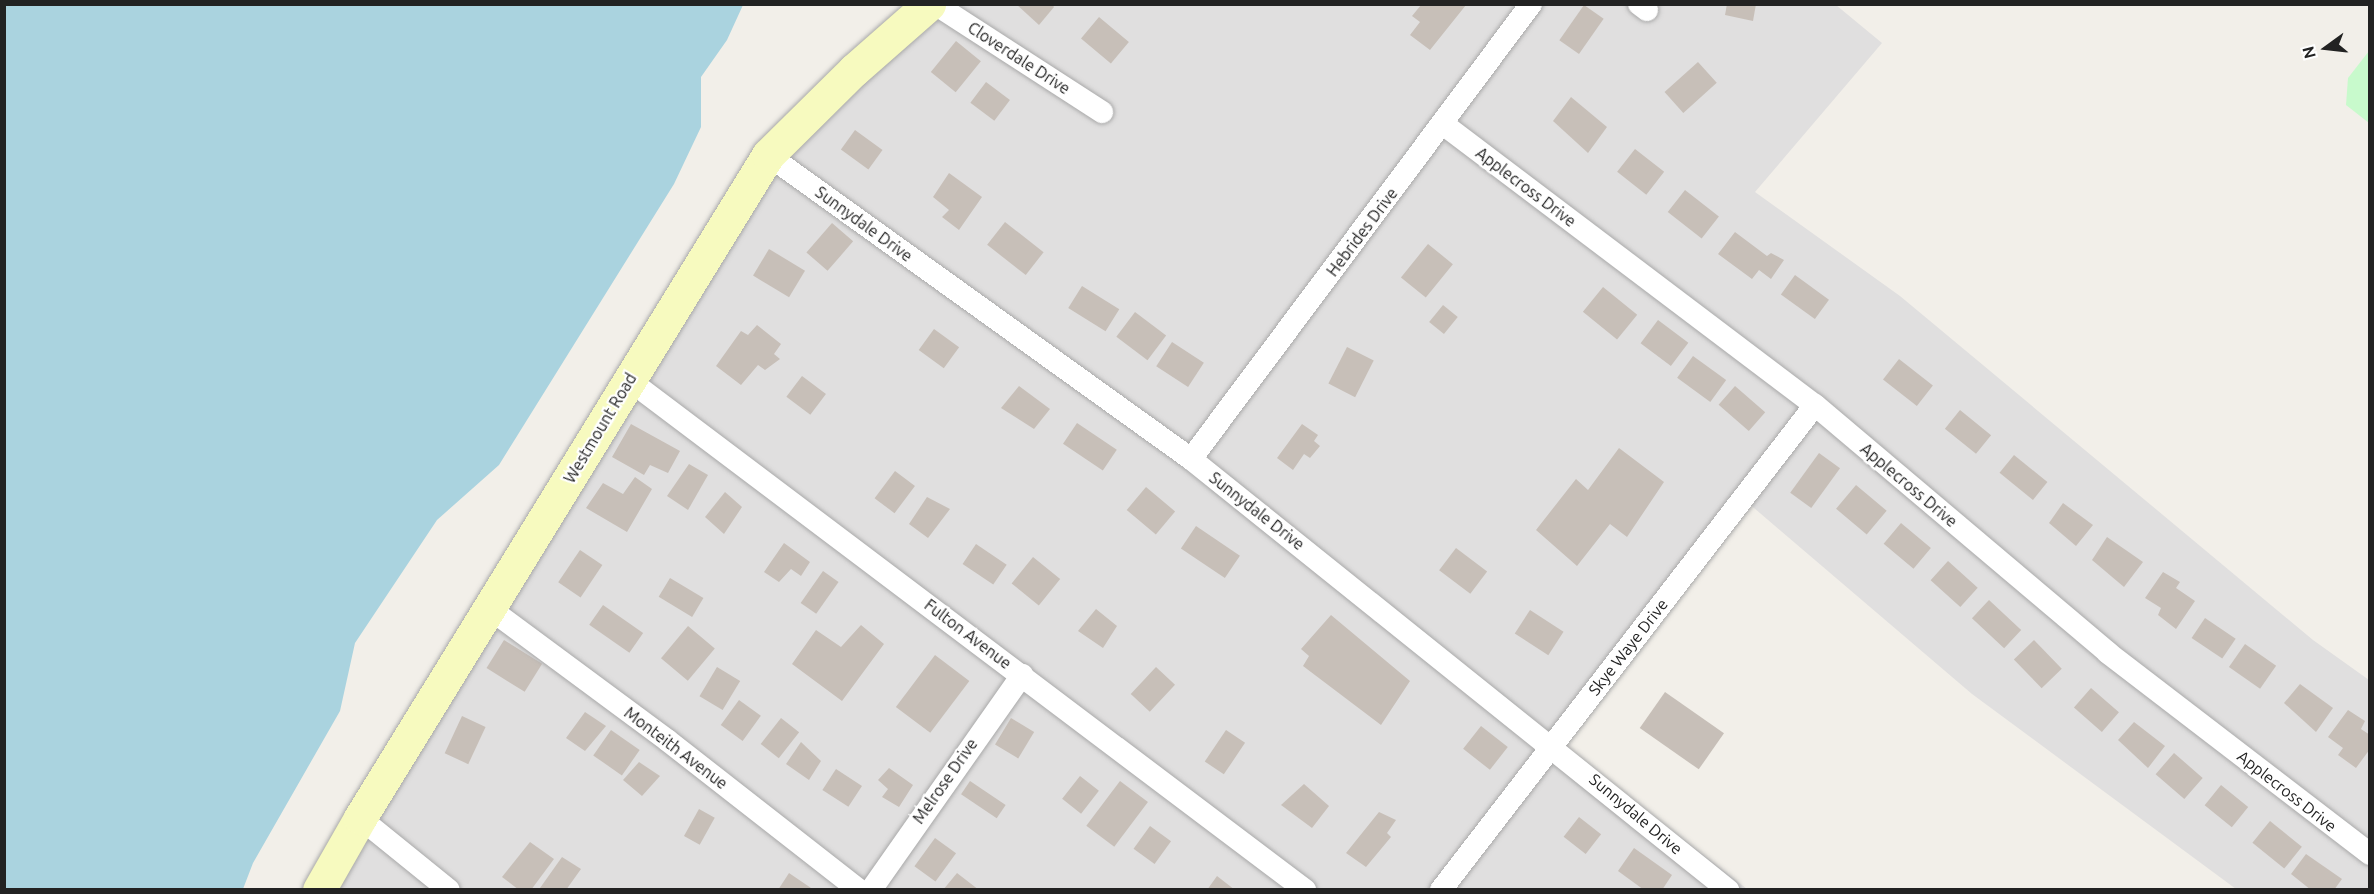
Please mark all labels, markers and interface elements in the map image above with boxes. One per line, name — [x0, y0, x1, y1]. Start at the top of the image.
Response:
street label: Cloverdale Drive — [964, 18, 1074, 98]
north arrow — [2296, 18, 2356, 78]
text: N — [2298, 45, 2319, 61]
street label: Applecross Drive — [1472, 143, 1580, 231]
street label: Sunnydale Drive — [812, 182, 916, 266]
street label: Hebrides Drive — [1322, 184, 1402, 280]
street label: Westmount Road — [560, 370, 640, 486]
street label: Applecross Drive — [1857, 439, 1961, 531]
street label: Sunnydale Drive — [1206, 468, 1308, 554]
street label: Fulton Avenue — [921, 595, 1015, 673]
street label: Skye Waye Drive — [1584, 595, 1672, 699]
street label: Monteith Avenue — [621, 703, 731, 793]
street label: Melrose Drive — [909, 735, 981, 827]
street label: Applecross Drive — [2234, 746, 2340, 836]
street label: Sunnydale Drive — [1586, 770, 1686, 858]

